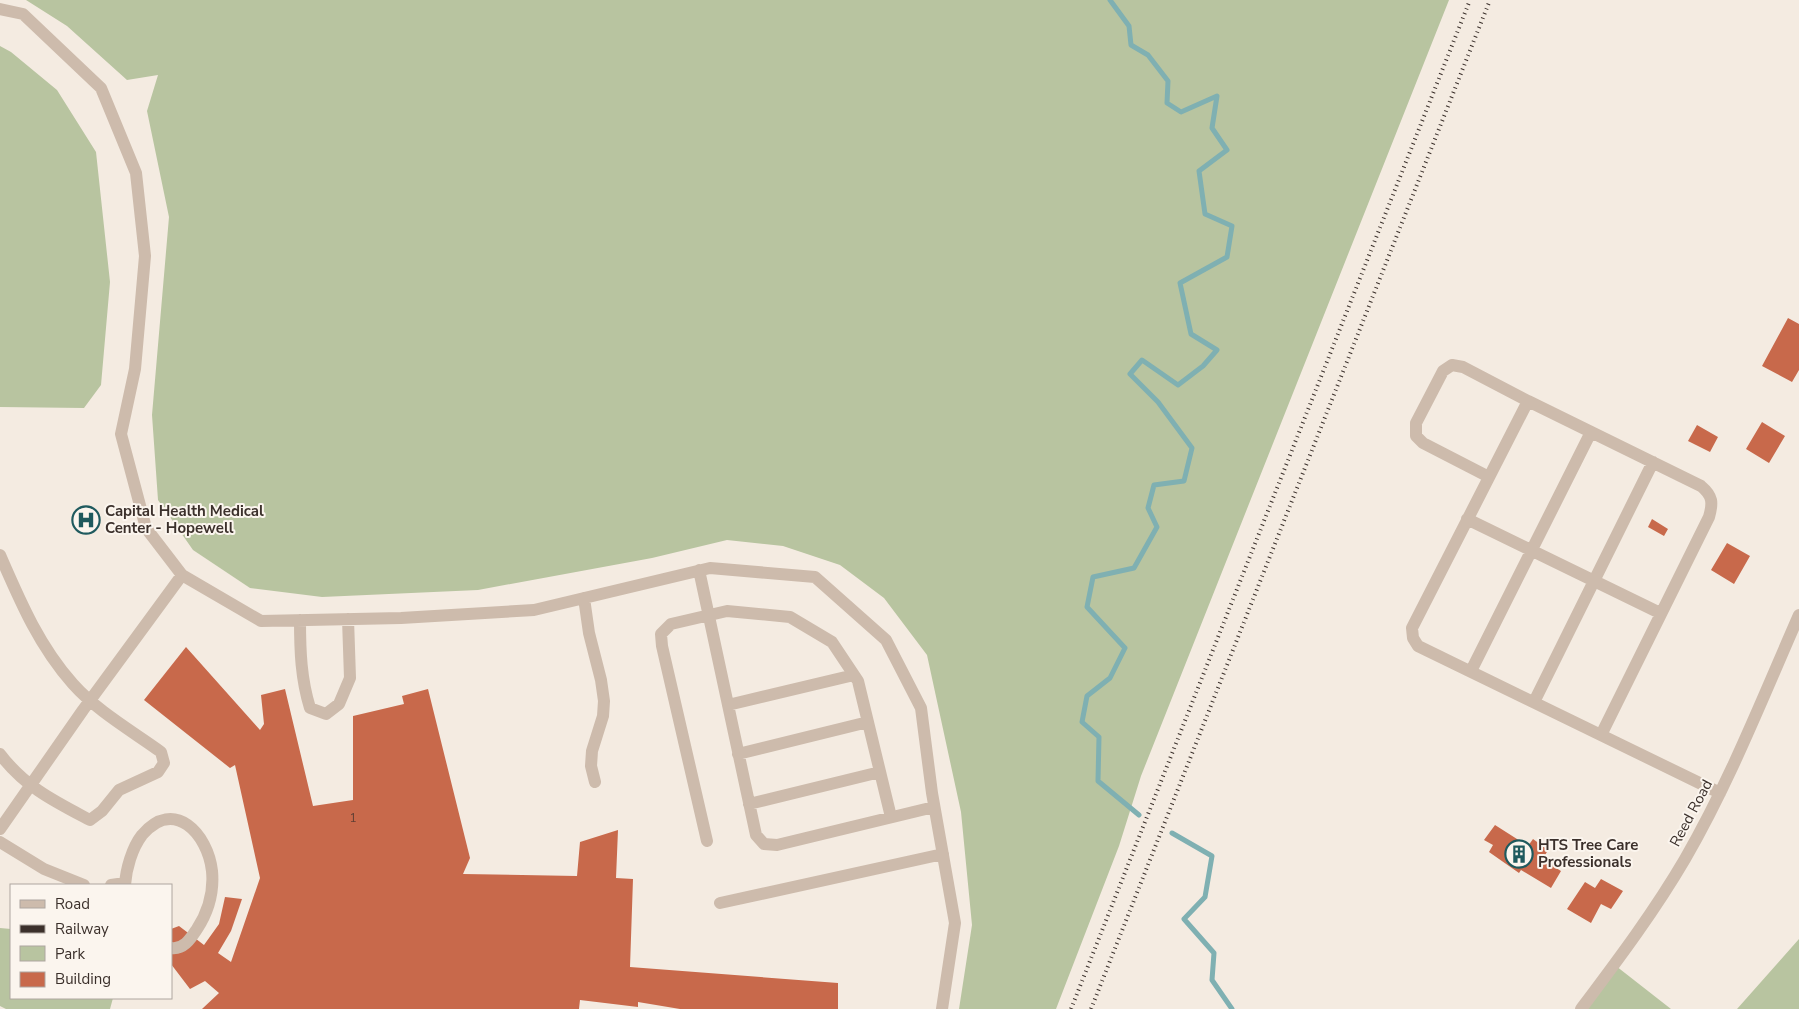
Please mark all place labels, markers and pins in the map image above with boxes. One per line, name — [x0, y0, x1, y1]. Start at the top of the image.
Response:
place label: Capital Health Medical Center - Hopewell — [105, 501, 264, 538]
hospital icon: Capital Health Medical Center - Hopewell — [71, 505, 101, 535]
place label: HTS Tree Care Professionals — [1538, 835, 1638, 872]
building icon: HTS Tree Care Professionals — [1504, 839, 1534, 869]

